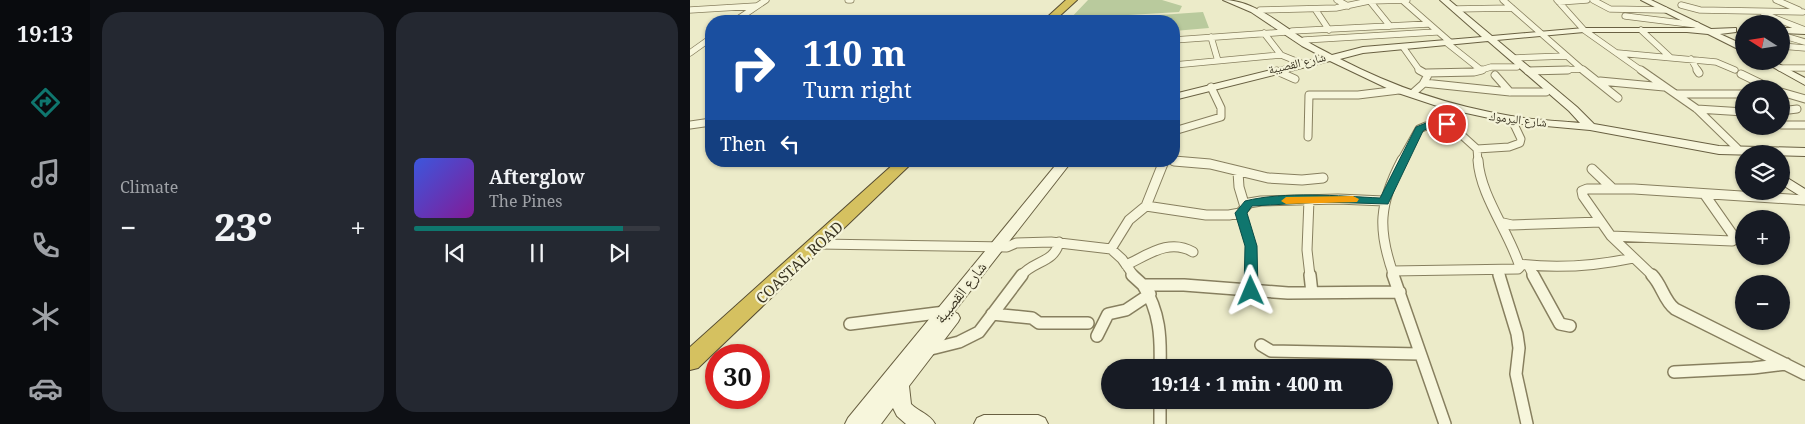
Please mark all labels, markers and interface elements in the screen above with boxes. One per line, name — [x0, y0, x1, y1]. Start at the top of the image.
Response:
north arrow — [1735, 15, 1790, 70]
map controls — [1735, 15, 1790, 330]
text: 19:13 — [17, 18, 73, 48]
text: 110 m — [803, 29, 906, 76]
icon: right — [720, 35, 785, 100]
street label: شارع القصيبة — [1267, 48, 1328, 78]
text: Turn right — [803, 74, 912, 104]
button: search — [1735, 80, 1790, 135]
icon: directions — [28, 85, 63, 120]
pin — [1426, 103, 1468, 145]
street label: شارع اليرموك — [1488, 107, 1548, 131]
icon: arrive — [1433, 110, 1461, 138]
icon: left — [776, 130, 804, 158]
text: Then — [720, 131, 766, 157]
button: layers — [1735, 145, 1790, 200]
icon: music — [28, 156, 63, 191]
text: Afterglow — [489, 164, 585, 190]
text: Climate — [120, 176, 178, 198]
text: The Pines — [489, 190, 563, 212]
text: 23° — [214, 200, 272, 252]
text: − — [120, 208, 136, 246]
text: + — [350, 208, 366, 246]
button: + — [1735, 210, 1790, 265]
street label: COASTAL ROAD — [751, 216, 847, 308]
icon: phone — [28, 228, 63, 263]
icon: previous — [441, 239, 469, 267]
icon: pause — [523, 239, 551, 267]
icon: next — [605, 239, 633, 267]
street label: شارع القصيبة — [930, 257, 991, 328]
position arrow — [1224, 264, 1276, 316]
button: − — [1735, 275, 1790, 330]
icon: climate — [28, 299, 63, 334]
speed limit sign: 30 — [705, 344, 770, 409]
icon: car — [28, 371, 63, 406]
text: 19:14 · 1 min · 400 m — [1151, 371, 1343, 397]

